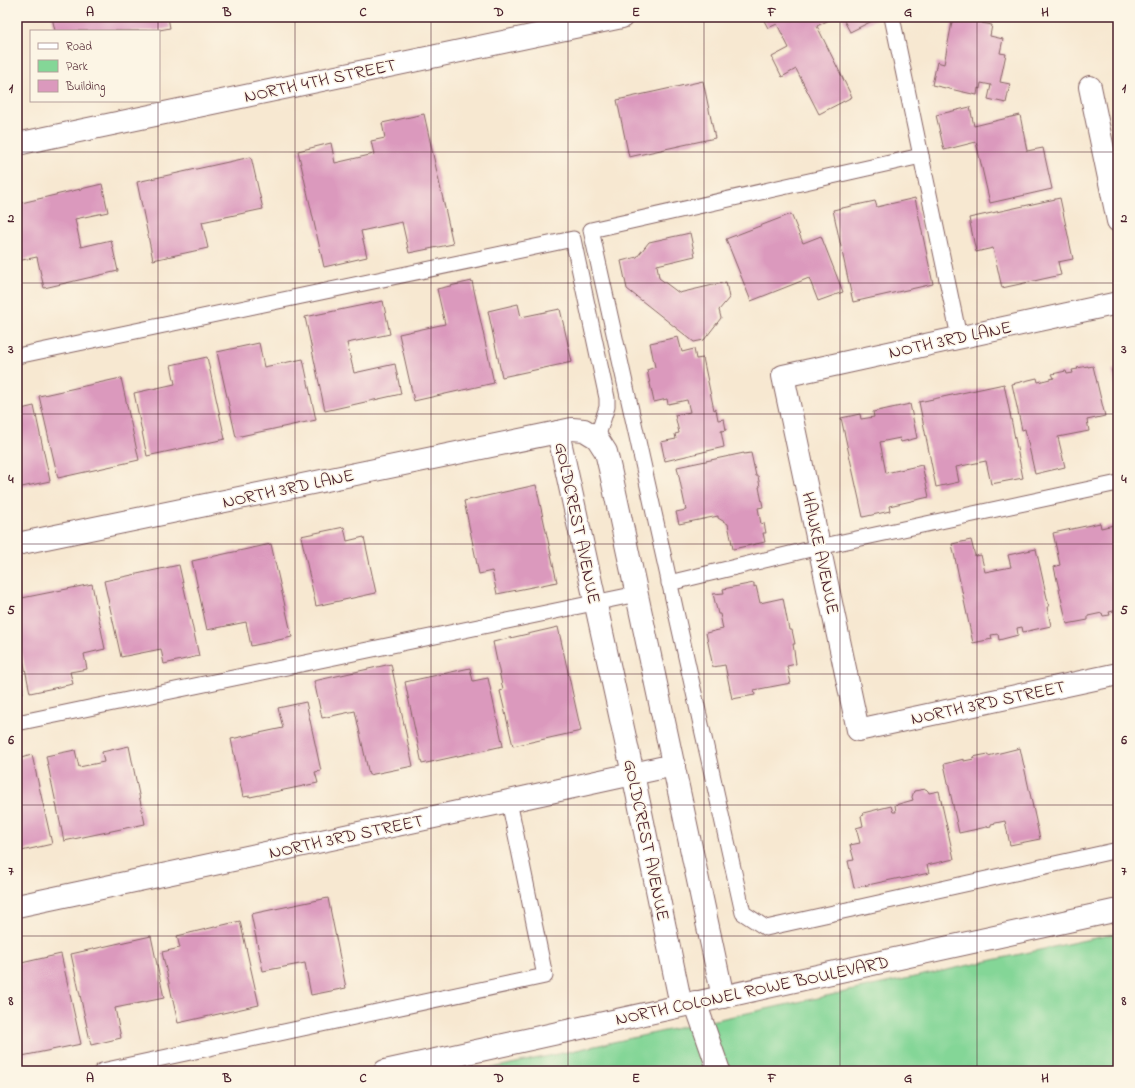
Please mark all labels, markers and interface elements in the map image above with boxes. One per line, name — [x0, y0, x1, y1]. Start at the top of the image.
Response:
text: A — [86, 3, 94, 22]
text: B — [222, 3, 232, 22]
text: C — [359, 3, 367, 22]
text: D — [493, 3, 504, 22]
text: E — [632, 3, 640, 22]
text: F — [767, 3, 777, 22]
text: G — [904, 3, 912, 22]
text: H — [1041, 3, 1049, 22]
legend — [30, 30, 160, 102]
text: Road — [66, 38, 92, 56]
street label: NORTH 4TH STREET — [242, 53, 399, 111]
text: Park — [66, 58, 88, 76]
text: Building — [65, 78, 105, 97]
text: 1 — [9, 79, 14, 98]
text: 1 — [1122, 79, 1127, 98]
text: 2 — [7, 209, 15, 228]
text: 2 — [1120, 209, 1128, 228]
street label: NOTH 3RD LANE — [887, 315, 1014, 367]
text: 3 — [7, 340, 14, 359]
text: 3 — [1120, 340, 1127, 359]
street label: GOLDCREST AVENUE — [546, 440, 606, 607]
street label: NORTH 3RD LANE — [220, 463, 357, 517]
text: 4 — [7, 470, 14, 489]
text: 4 — [1120, 470, 1127, 489]
street label: HAWKE AVENUE — [793, 490, 845, 617]
text: 5 — [7, 601, 15, 620]
text: 5 — [1120, 601, 1128, 620]
street label: NORTH 3RD STREET — [909, 675, 1068, 733]
text: 6 — [7, 731, 14, 750]
text: 6 — [1120, 731, 1127, 750]
street label: GOLDCREST AVENUE — [615, 757, 675, 924]
street label: NORTH 3RD STREET — [267, 809, 426, 867]
text: 7 — [8, 862, 14, 881]
text: 7 — [1121, 862, 1127, 881]
street label: NORTH COLONEL ROWE BOULEVARD — [613, 950, 892, 1034]
text: 8 — [8, 992, 14, 1011]
text: 8 — [1121, 992, 1127, 1011]
text: A — [86, 1069, 94, 1088]
text: B — [222, 1069, 232, 1088]
text: C — [359, 1069, 367, 1088]
text: D — [493, 1069, 504, 1088]
text: E — [632, 1069, 640, 1088]
text: F — [767, 1069, 777, 1088]
text: G — [904, 1069, 912, 1088]
text: H — [1041, 1069, 1049, 1088]

